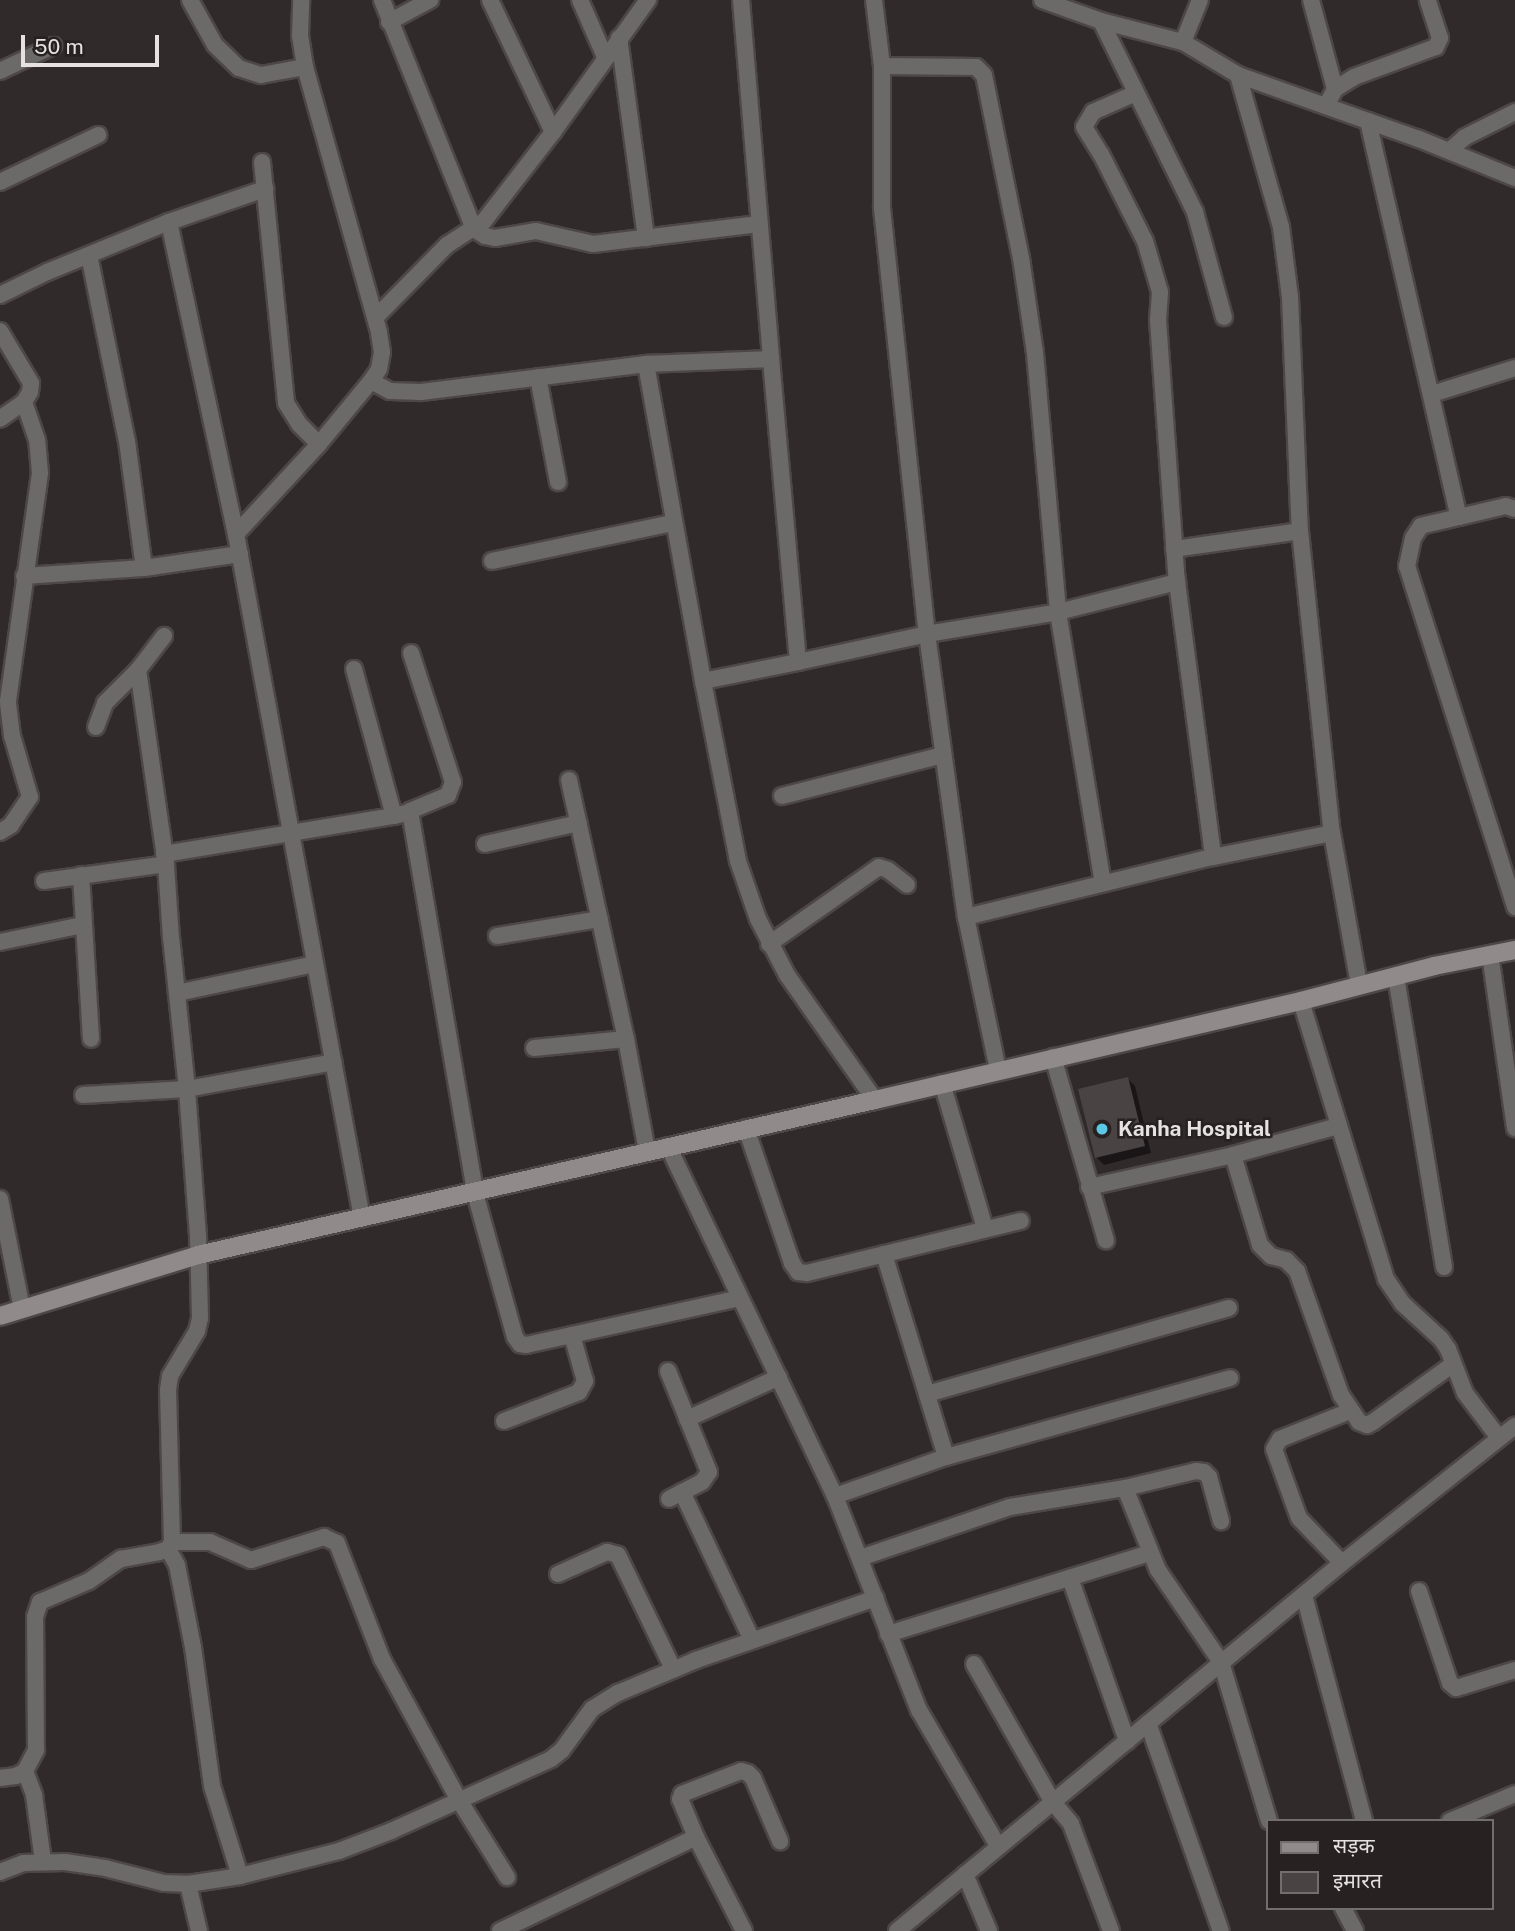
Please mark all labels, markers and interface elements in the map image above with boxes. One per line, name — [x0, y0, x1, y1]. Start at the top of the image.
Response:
scale bar — [24, 21, 163, 65]
text: 50 m — [34, 34, 84, 59]
place label: Kanha Hospital — [1118, 1116, 1271, 1142]
marker: Kanha Hospital — [1092, 1119, 1112, 1139]
legend — [1266, 1819, 1494, 1910]
text: सड़क — [1333, 1833, 1375, 1858]
text: इमारत — [1333, 1868, 1382, 1893]

